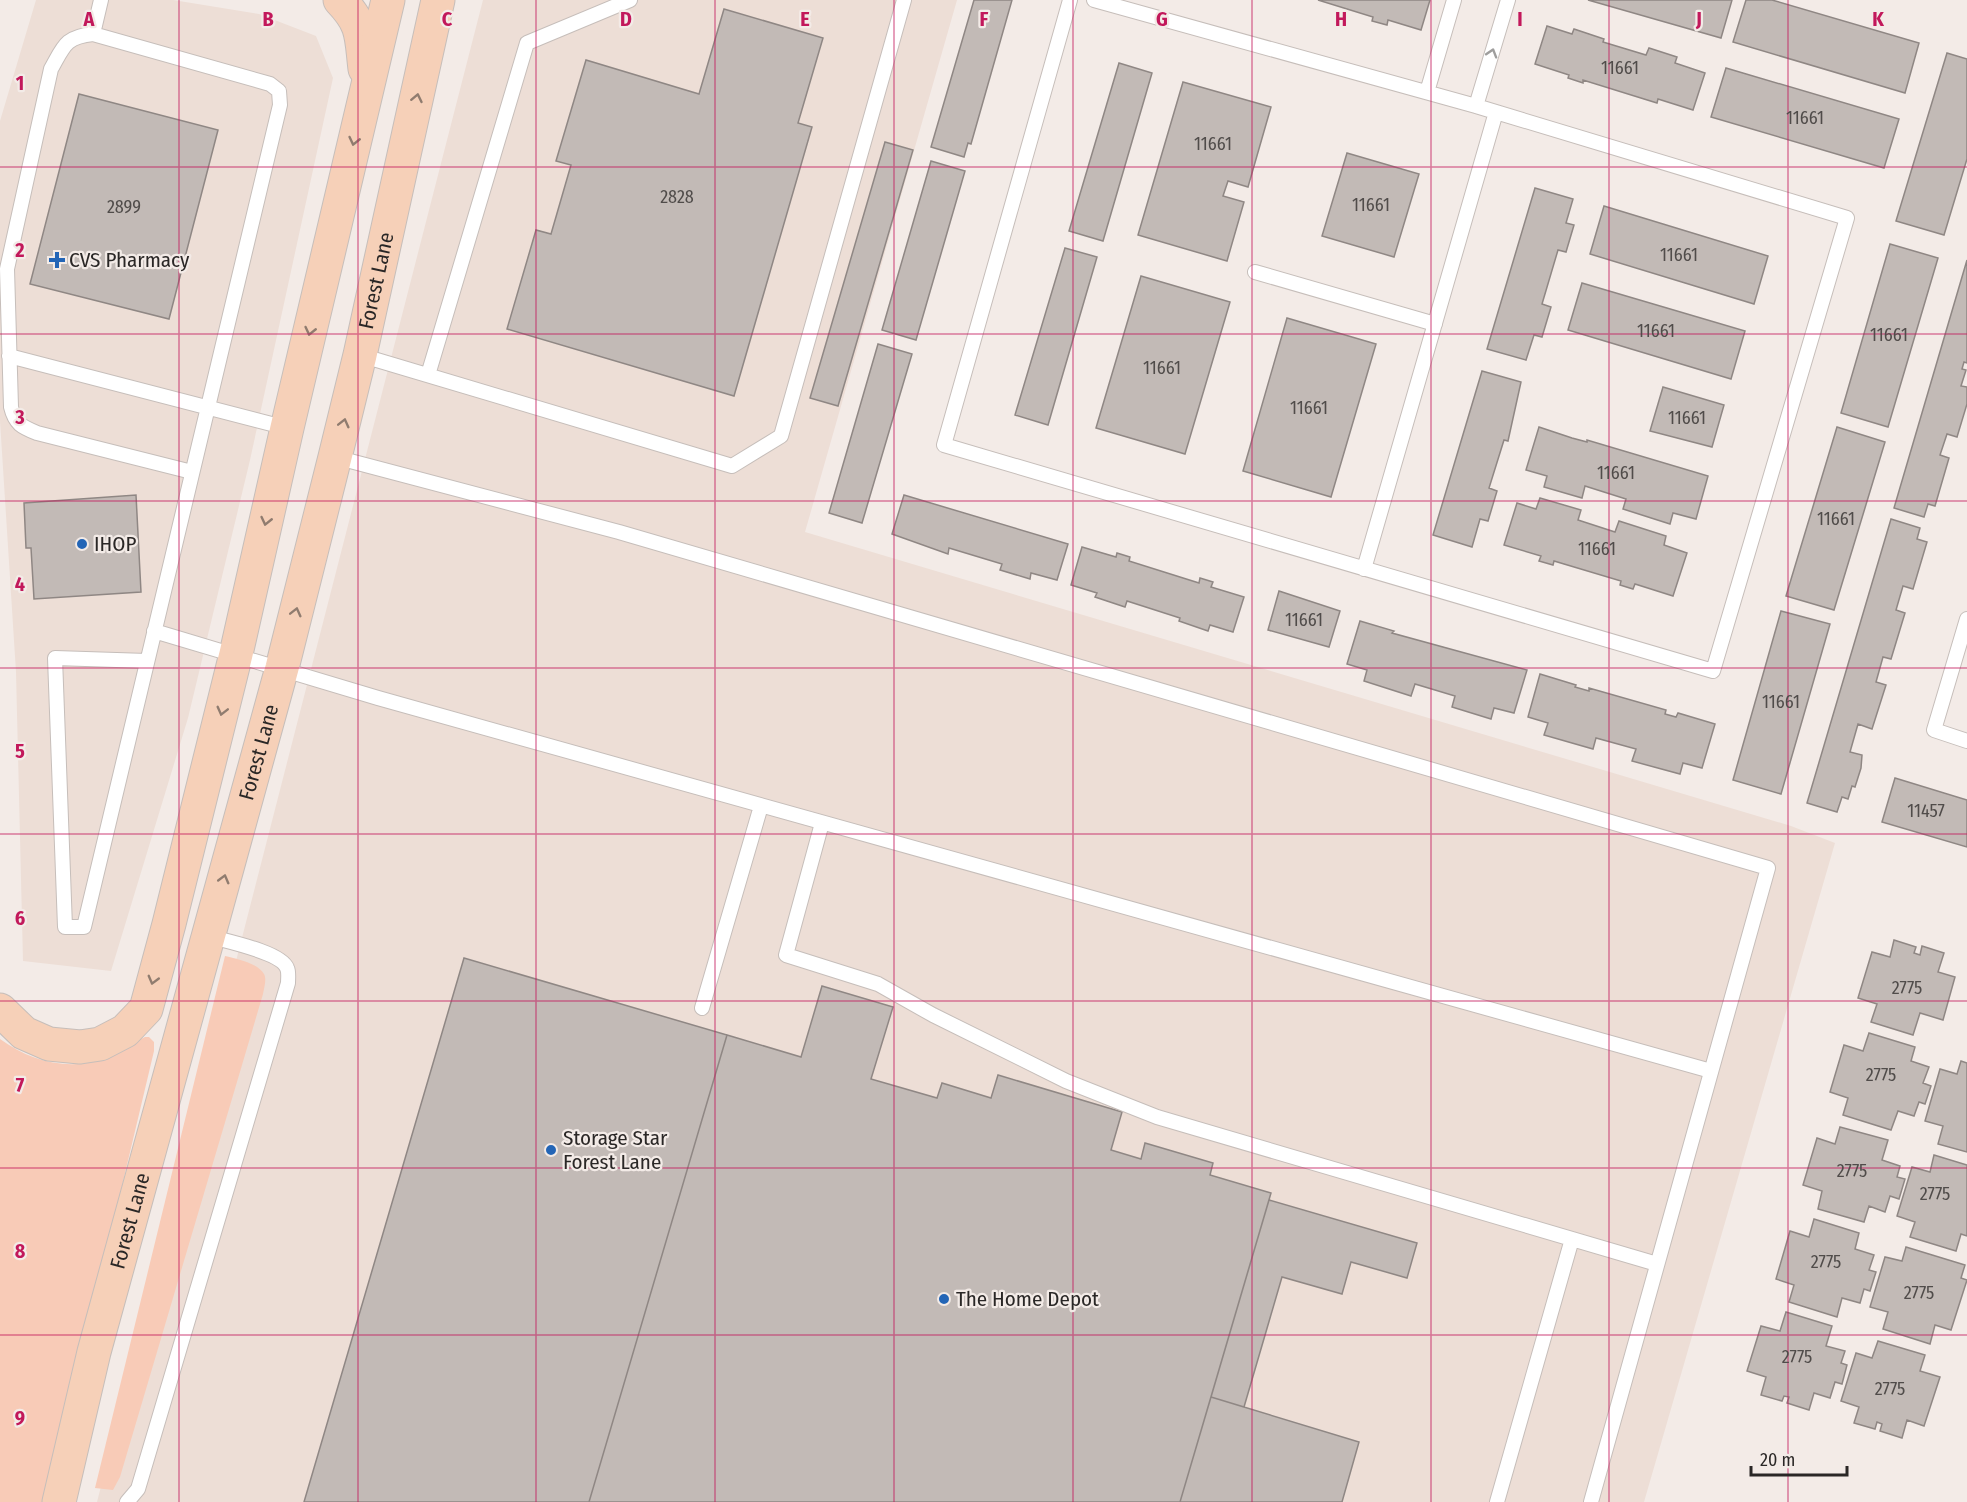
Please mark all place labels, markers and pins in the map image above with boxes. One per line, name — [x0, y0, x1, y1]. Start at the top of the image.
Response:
place label: CVS Pharmacy — [69, 247, 190, 273]
marker: CVS Pharmacy — [50, 253, 64, 267]
place label: IHOP — [94, 531, 136, 557]
marker: IHOP — [75, 537, 89, 551]
place label: Storage Star Forest Lane — [563, 1125, 668, 1175]
marker: Storage Star Forest Lane — [544, 1143, 558, 1157]
place label: The Home Depot — [956, 1286, 1099, 1312]
marker: The Home Depot — [937, 1292, 951, 1306]

